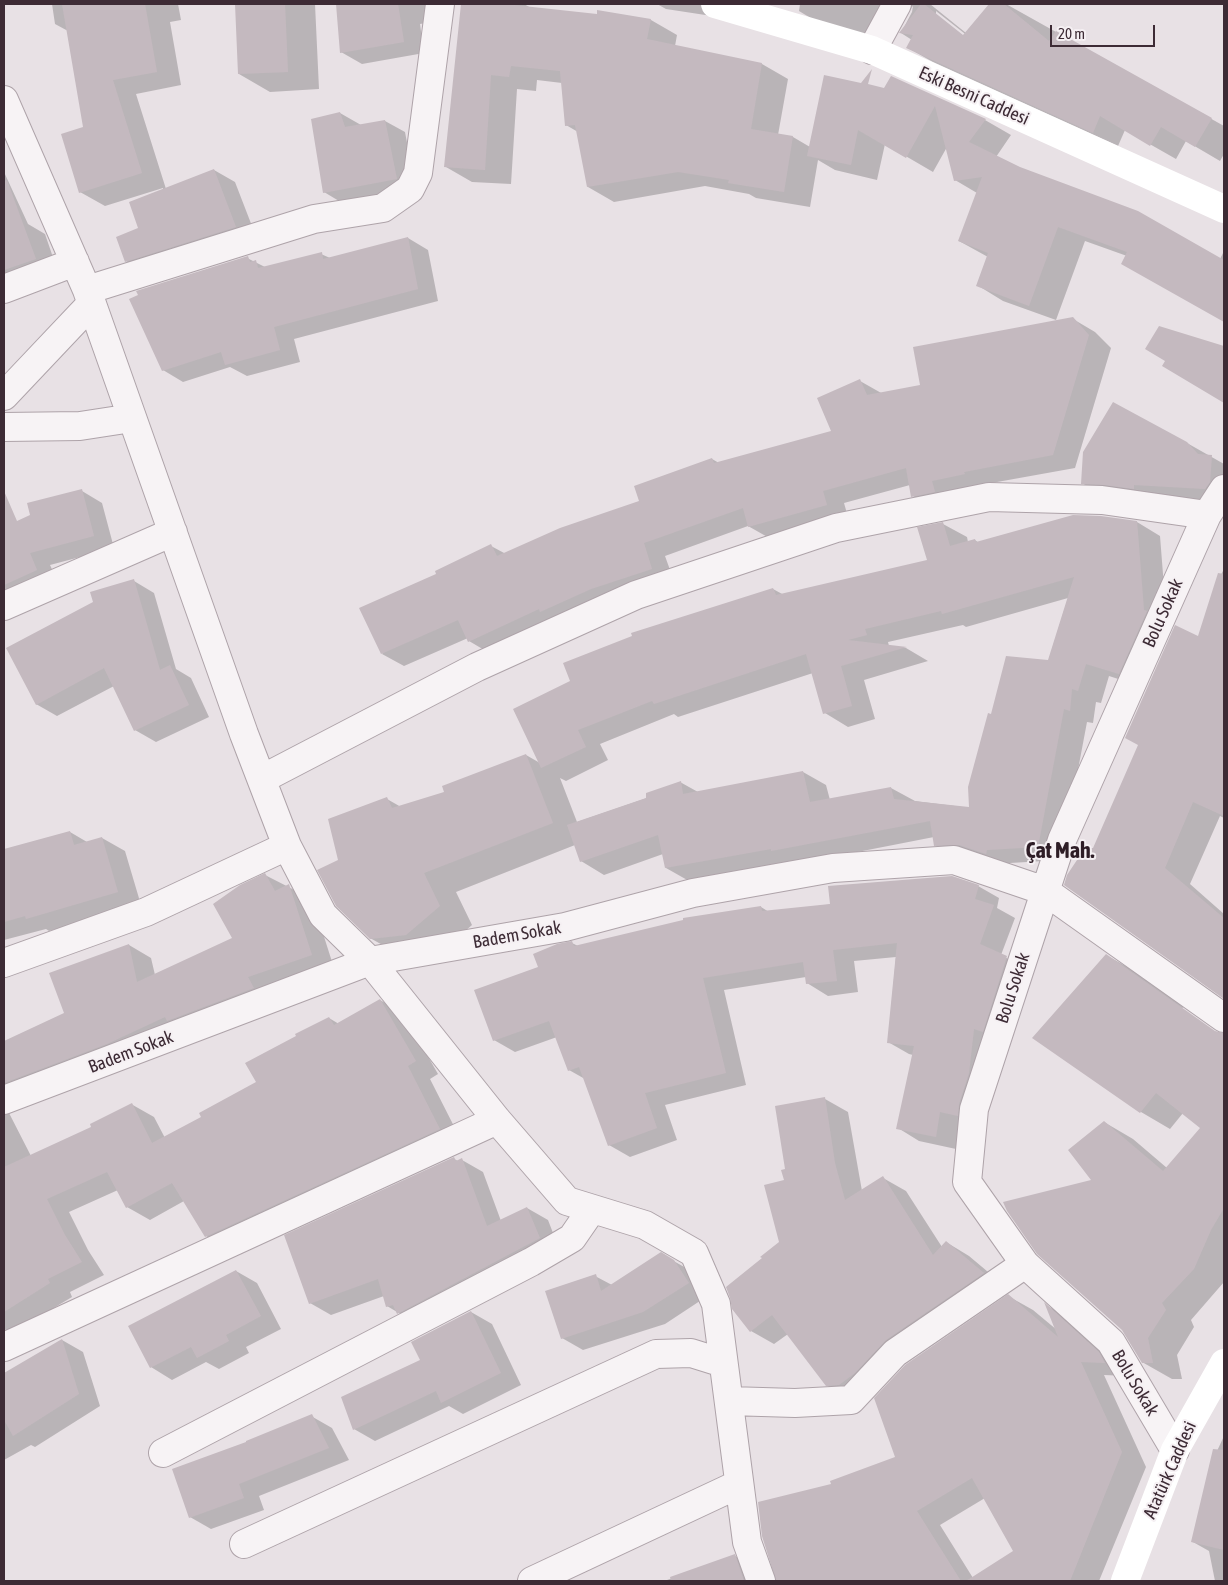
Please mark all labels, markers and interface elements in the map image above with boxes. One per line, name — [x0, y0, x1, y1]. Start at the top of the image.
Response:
scale bar — [1053, 15, 1158, 47]
text: 20 m — [1058, 25, 1085, 42]
street label: Eski Besni Caddesi — [915, 62, 1033, 130]
street label: Bolu Sokak — [1138, 575, 1188, 651]
district label: Çat Mah. — [1025, 838, 1095, 864]
street label: Badem Sokak — [471, 917, 563, 953]
street label: Bolu Sokak — [991, 950, 1035, 1026]
street label: Badem Sokak — [85, 1026, 177, 1078]
street label: Bolu Sokak — [1107, 1346, 1163, 1420]
street label: Atatürk Caddesi — [1139, 1418, 1201, 1522]

